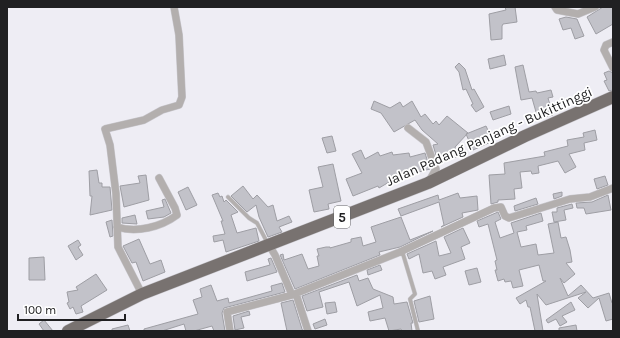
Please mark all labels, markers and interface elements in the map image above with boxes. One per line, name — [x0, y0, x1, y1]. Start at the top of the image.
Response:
street label: Jalan Padang Panjang - Bukittinggi — [383, 83, 595, 190]
road number: 5 — [334, 206, 350, 228]
scale bar — [18, 296, 125, 322]
text: 100 m — [24, 303, 56, 317]

